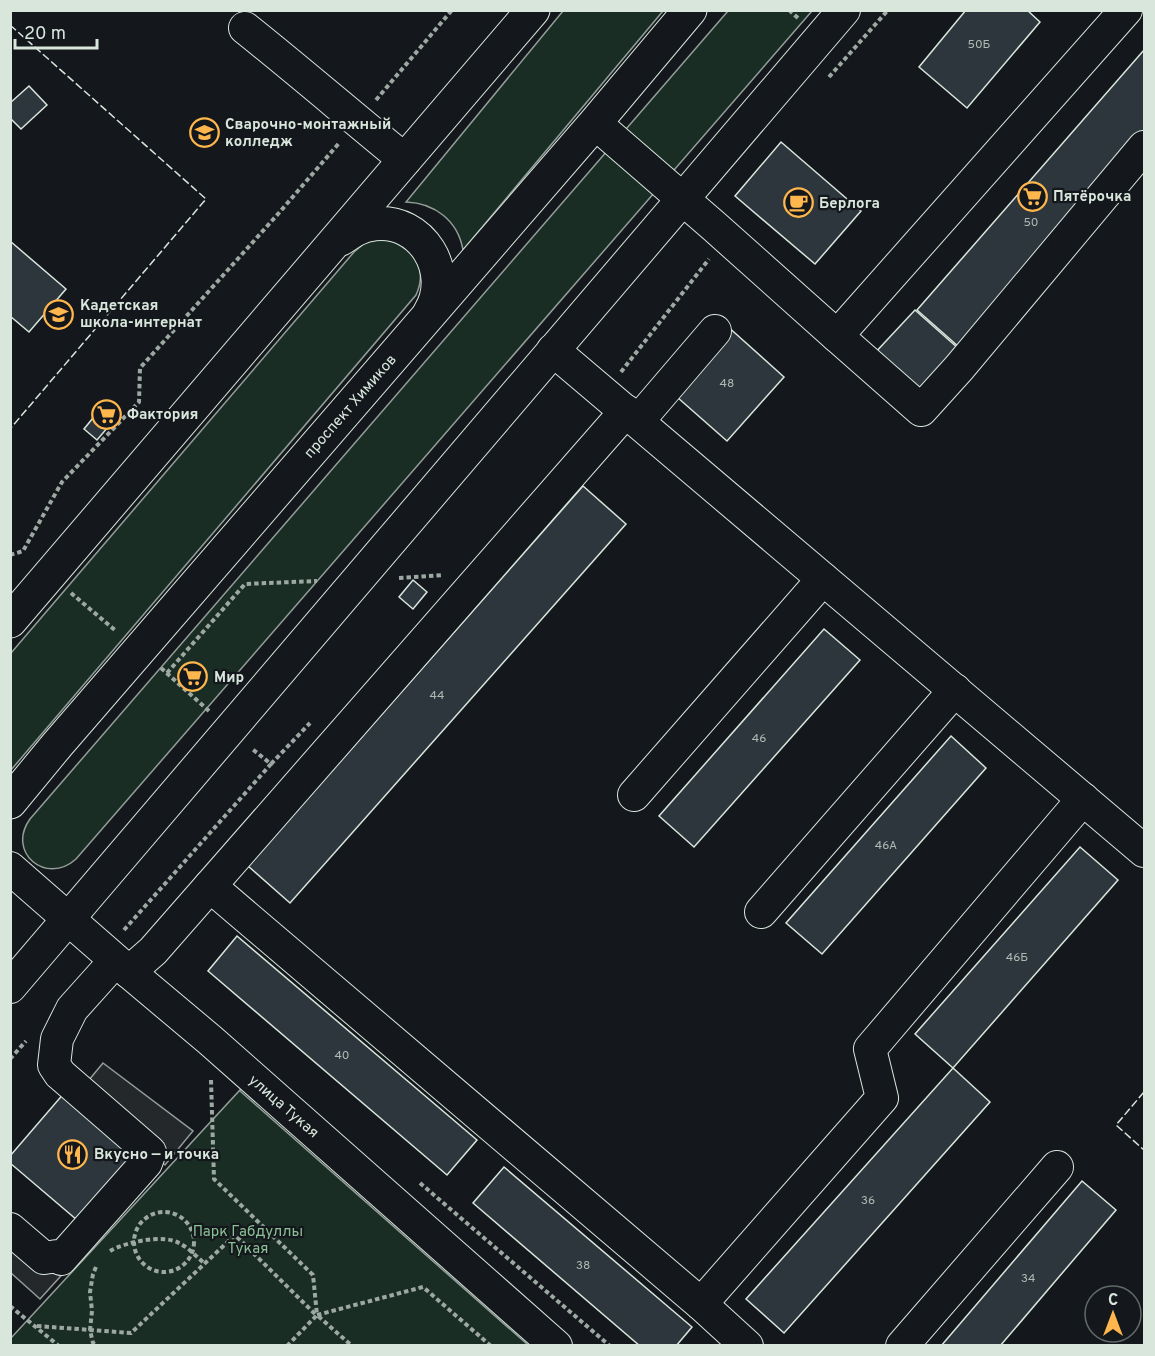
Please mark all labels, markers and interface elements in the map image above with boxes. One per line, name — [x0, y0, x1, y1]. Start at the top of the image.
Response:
scale bar — [15, 12, 98, 50]
text: 20 m — [24, 23, 66, 46]
house number: 50Б — [967, 37, 991, 53]
place label: Сварочно-монтажный колледж — [225, 116, 391, 152]
school or university icon: Сварочно-монтажный колледж — [188, 117, 220, 149]
supermarket icon: Пятёрочка — [1016, 180, 1048, 212]
cafe icon: Берлога — [782, 187, 814, 219]
place label: Пятёрочка — [1053, 188, 1131, 207]
place label: Берлога — [819, 195, 880, 214]
house number: 50 — [1023, 215, 1039, 231]
place label: Кадетская школа-интернат — [80, 297, 202, 333]
school or university icon: Кадетская школа-интернат — [43, 298, 75, 330]
street label: проспект Химиков — [301, 351, 401, 463]
house number: 48 — [720, 376, 734, 392]
supermarket icon: Фактория — [90, 398, 122, 430]
place label: Фактория — [127, 406, 198, 425]
supermarket icon: Мир — [177, 661, 209, 693]
place label: Мир — [214, 669, 244, 688]
house number: 44 — [430, 688, 444, 704]
house number: 46 — [752, 731, 766, 747]
house number: 46А — [875, 838, 897, 854]
house number: 46Б — [1006, 950, 1028, 966]
house number: 40 — [334, 1048, 350, 1064]
street label: улица Тукая — [244, 1071, 322, 1143]
restaurant icon: Вкусно — и точка — [57, 1138, 89, 1170]
place label: Вкусно — и точка — [94, 1146, 219, 1165]
house number: 36 — [861, 1193, 875, 1209]
park label: Парк Габдуллы Тукая — [193, 1223, 303, 1259]
house number: 38 — [576, 1258, 590, 1274]
house number: 34 — [1021, 1271, 1035, 1287]
north arrow — [1083, 1284, 1143, 1344]
text: С — [1108, 1291, 1118, 1311]

